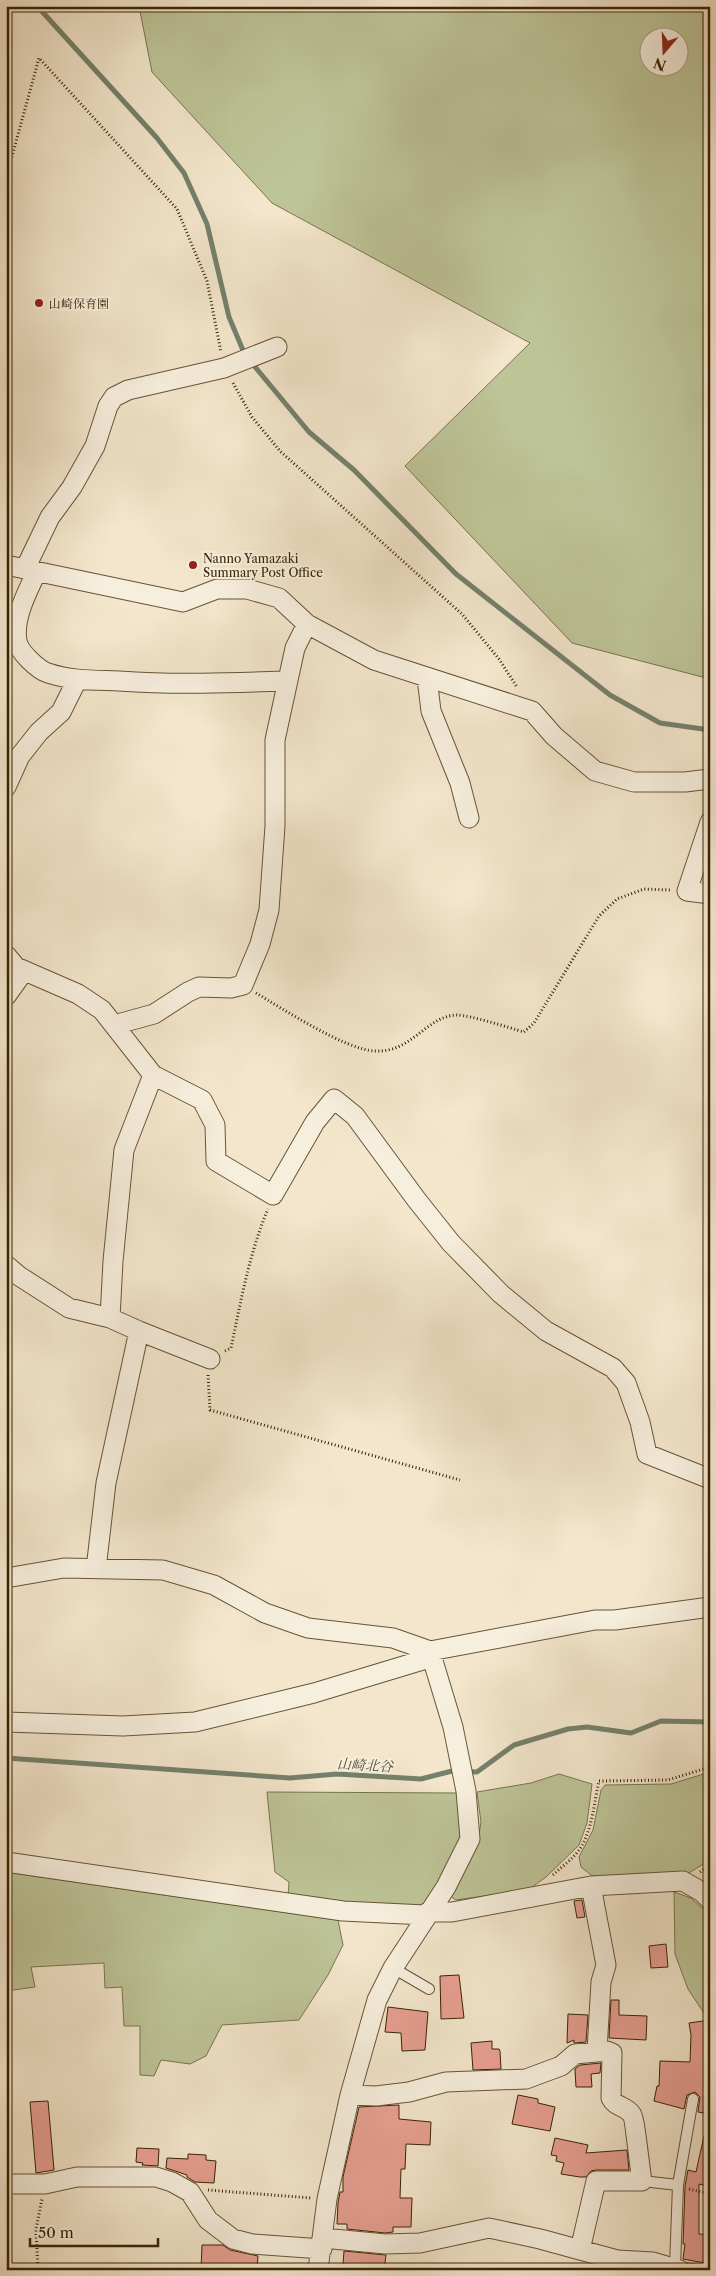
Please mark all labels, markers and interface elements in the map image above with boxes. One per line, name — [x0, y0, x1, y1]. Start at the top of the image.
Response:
north arrow — [638, 28, 688, 78]
text: N — [651, 54, 668, 75]
place label: 山崎保育園 — [49, 296, 109, 311]
marker: 山崎保育園 — [33, 297, 45, 309]
place label: Nanno Yamazaki Summary Post Office — [203, 551, 323, 580]
marker: Nanno Yamazaki Summary Post Office — [187, 559, 199, 571]
water label: 山崎北谷 — [337, 1755, 394, 1776]
scale bar — [30, 2216, 158, 2248]
text: 50 m — [38, 2223, 74, 2242]

